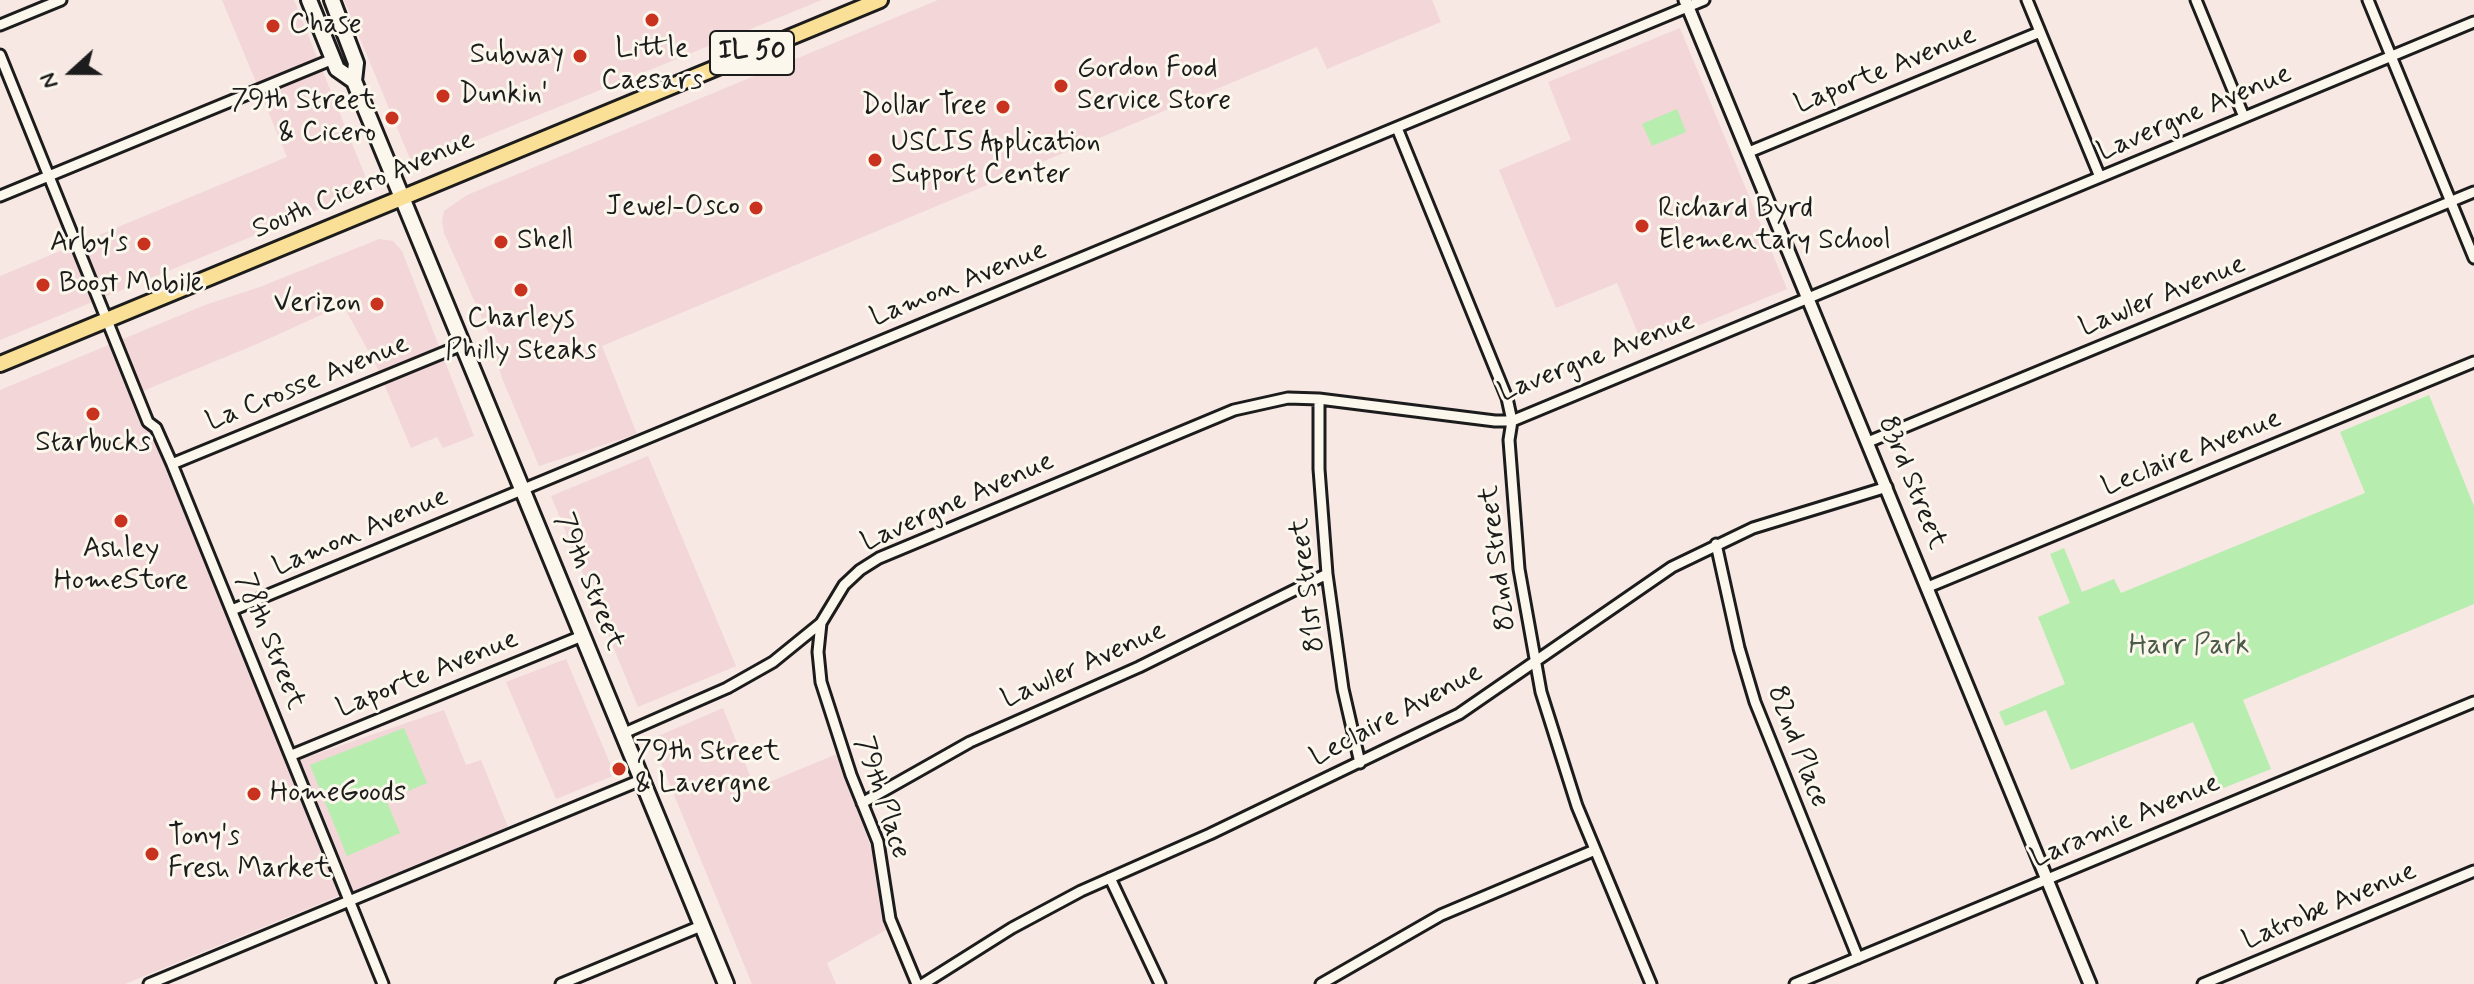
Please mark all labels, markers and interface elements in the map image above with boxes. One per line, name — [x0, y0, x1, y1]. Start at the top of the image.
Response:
place label: Chase — [289, 9, 362, 43]
marker: Little Caesars — [643, 11, 661, 29]
marker: Chase — [264, 17, 282, 35]
street label: Laporte Avenue — [1790, 19, 1982, 123]
road number: IL 50 — [710, 31, 794, 75]
north arrow — [32, 32, 112, 112]
place label: Little Caesars — [601, 33, 703, 99]
place label: Subway — [470, 39, 564, 73]
marker: Subway — [571, 47, 589, 65]
place label: Gordon Food Service Store — [1077, 53, 1231, 119]
street label: Lavergne Avenue — [2093, 58, 2297, 170]
text: N — [34, 69, 65, 92]
marker: Gordon Food Service Store — [1052, 77, 1070, 95]
place label: Dunkin' — [459, 79, 548, 113]
place label: 79th Street & Cicero — [231, 85, 376, 151]
marker: Dunkin' — [434, 87, 452, 105]
place label: Dollar Tree — [861, 90, 987, 124]
marker: Dollar Tree — [994, 98, 1012, 116]
marker: 79th Street & Cicero — [383, 109, 401, 127]
street label: South Cicero Avenue — [248, 124, 480, 248]
place label: USCIS Application Support Center — [891, 127, 1101, 193]
marker: USCIS Application Support Center — [866, 151, 884, 169]
place label: Jewel-Osco — [605, 191, 740, 225]
place label: Richard Byrd Elementary School — [1658, 193, 1891, 259]
marker: Jewel-Osco — [747, 199, 765, 217]
marker: Richard Byrd Elementary School — [1633, 217, 1651, 235]
place label: Shell — [517, 225, 573, 259]
place label: Arby's — [50, 227, 128, 261]
marker: Shell — [492, 233, 510, 251]
street label: Lamon Avenue — [866, 234, 1052, 336]
marker: Arby's — [135, 235, 153, 253]
street label: Lawler Avenue — [2075, 248, 2251, 346]
place label: Boost Mobile — [59, 268, 204, 302]
marker: Boost Mobile — [34, 276, 52, 294]
marker: Charleys Philly Steaks — [512, 281, 530, 299]
place label: Verizon — [274, 287, 361, 321]
marker: Verizon — [368, 295, 386, 313]
place label: Charleys Philly Steaks — [445, 303, 597, 369]
street label: Lavergne Avenue — [1494, 305, 1700, 411]
street label: La Crosse Avenue — [202, 328, 414, 440]
street label: Leclaire Avenue — [2097, 403, 2287, 505]
marker: Starbucks — [84, 405, 102, 423]
street label: 83rd Street — [1869, 411, 1953, 555]
place label: Starbucks — [35, 427, 151, 461]
street label: Lavergne Avenue — [856, 445, 1060, 561]
street label: Lamon Avenue — [268, 481, 454, 585]
street label: 82nd Street — [1473, 483, 1525, 633]
street label: 79th Street — [545, 508, 631, 656]
marker: Ashley HomeStore — [112, 512, 130, 530]
street label: 81st Street — [1284, 516, 1334, 654]
place label: Ashley HomeStore — [54, 533, 188, 599]
street label: 78th Street — [227, 569, 311, 715]
street label: Lawler Avenue — [997, 615, 1171, 717]
street label: Laporte Avenue — [332, 623, 524, 727]
park label: Harr Park — [2129, 630, 2249, 664]
street label: Leclaire Avenue — [1305, 656, 1489, 776]
street label: 82nd Place — [1758, 681, 1836, 813]
street label: 79th Place — [845, 733, 917, 863]
place label: 79th Street & Lavergne — [635, 736, 780, 802]
marker: 79th Street & Lavergne — [610, 760, 628, 778]
street label: Laramie Avenue — [2026, 767, 2226, 877]
place label: HomeGoods — [270, 777, 406, 811]
marker: HomeGoods — [245, 785, 263, 803]
place label: Tony's Fresh Market — [168, 821, 331, 887]
marker: Tony's Fresh Market — [143, 845, 161, 863]
street label: Latrobe Avenue — [2238, 855, 2422, 959]

